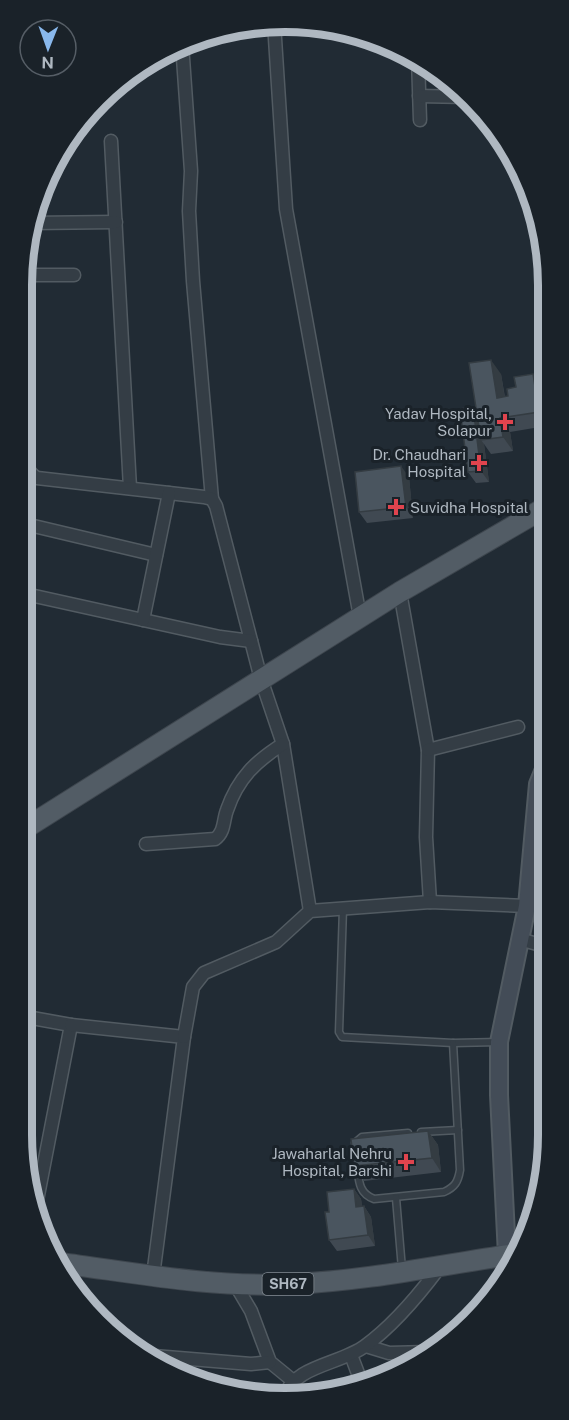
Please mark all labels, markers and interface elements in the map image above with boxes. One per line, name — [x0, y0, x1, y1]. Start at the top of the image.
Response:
north arrow — [18, 18, 78, 78]
text: N — [41, 53, 54, 72]
place label: Yadav Hospital, Solapur — [385, 405, 492, 439]
marker: Yadav Hospital, Solapur — [496, 413, 514, 431]
place label: Dr. Chaudhari Hospital — [372, 446, 466, 480]
marker: Dr. Chaudhari Hospital — [470, 454, 488, 472]
marker: Suvidha Hospital — [387, 498, 405, 516]
place label: Suvidha Hospital — [410, 499, 528, 516]
place label: Jawaharlal Nehru Hospital, Barshi — [272, 1145, 392, 1179]
marker: Jawaharlal Nehru Hospital, Barshi — [397, 1153, 415, 1171]
road number: SH67 — [262, 1273, 314, 1295]

